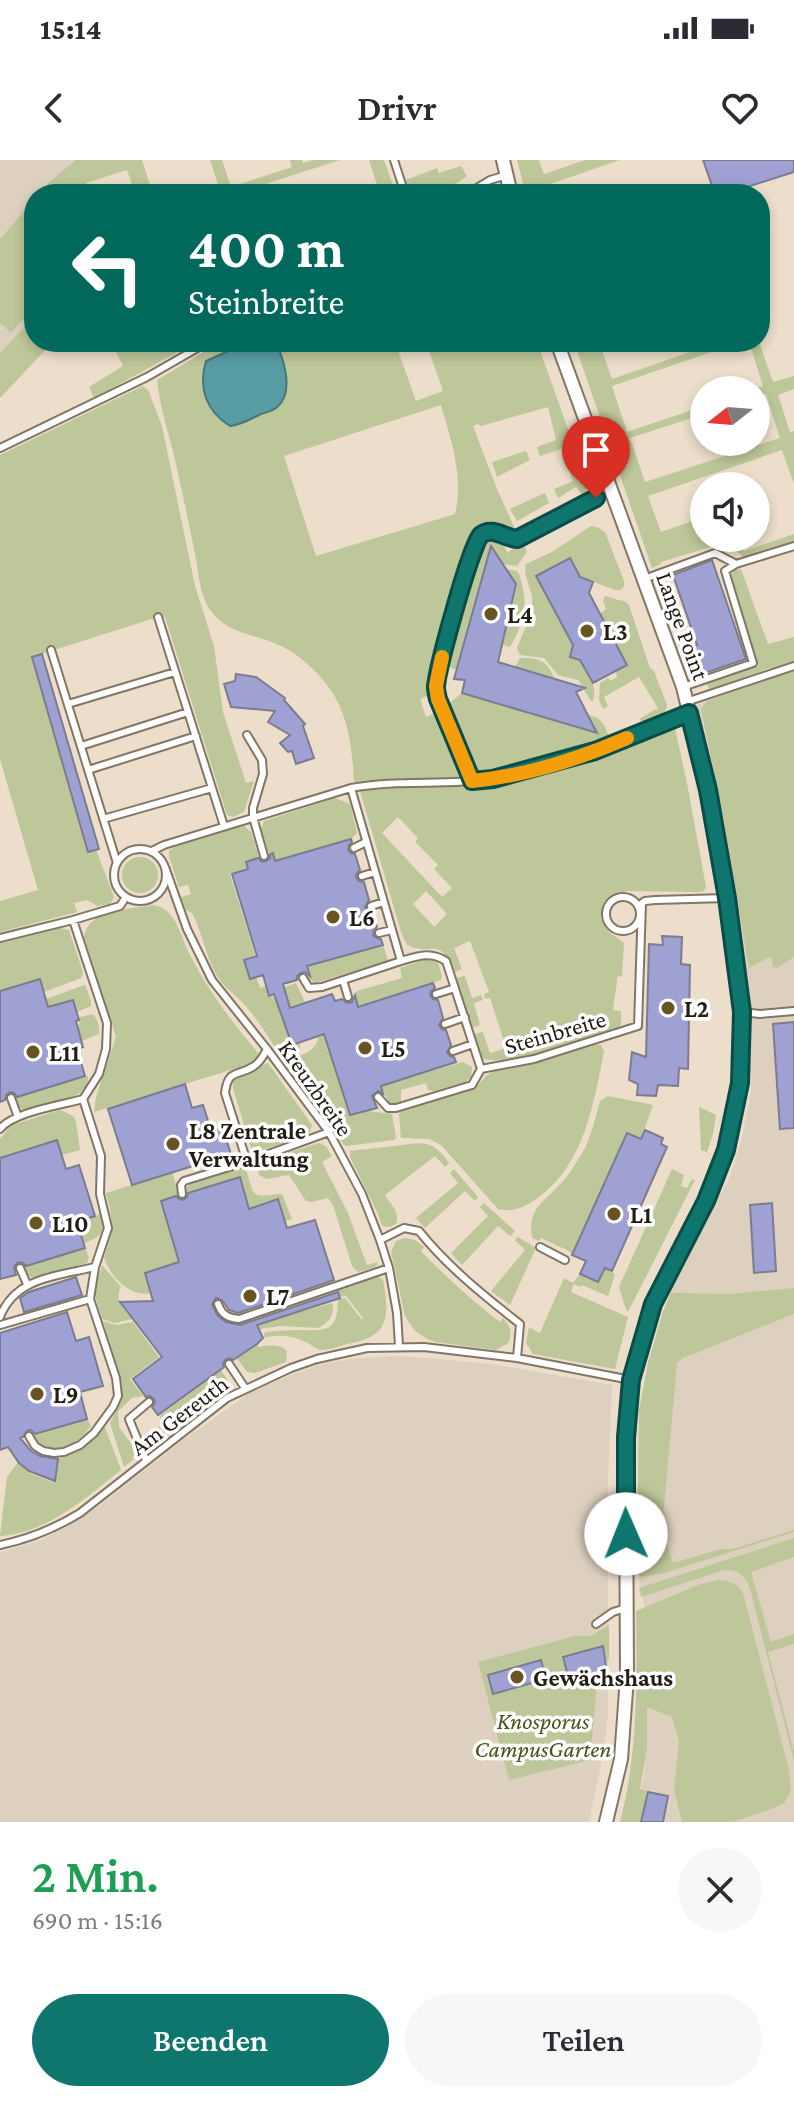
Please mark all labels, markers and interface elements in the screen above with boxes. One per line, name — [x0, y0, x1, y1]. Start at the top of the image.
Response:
text: 15:14 — [40, 12, 102, 45]
icon: back — [32, 86, 76, 130]
icon: heart — [718, 86, 762, 130]
text: Drivr — [357, 88, 437, 128]
icon: left — [56, 216, 160, 320]
text: 400 m — [188, 217, 344, 279]
text: Steinbreite — [188, 282, 344, 322]
north arrow — [690, 376, 770, 456]
map controls — [690, 376, 770, 552]
pin — [562, 416, 630, 498]
icon: arrive — [574, 428, 618, 472]
button: sound — [690, 472, 770, 552]
street label: Lange Point — [651, 568, 715, 685]
place label: L4 — [507, 601, 533, 628]
marker: L4 — [482, 605, 500, 623]
place label: L3 — [603, 618, 628, 645]
marker: L3 — [578, 622, 596, 640]
place label: L6 — [349, 904, 375, 931]
marker: L6 — [324, 908, 342, 926]
place label: L2 — [684, 995, 709, 1022]
marker: L2 — [659, 999, 677, 1017]
street label: Steinbreite — [501, 1005, 609, 1059]
street label: Kreuzbreite — [273, 1035, 359, 1141]
place label: L5 — [381, 1035, 406, 1062]
place label: L11 — [49, 1039, 80, 1066]
marker: L5 — [356, 1039, 374, 1057]
marker: L11 — [24, 1043, 42, 1061]
place label: L8 Zentrale Verwaltung — [188, 1117, 309, 1172]
marker: L8 Zentrale Verwaltung — [164, 1135, 182, 1153]
place label: L1 — [630, 1201, 652, 1228]
marker: L1 — [605, 1205, 623, 1223]
place label: L10 — [52, 1210, 88, 1237]
marker: L10 — [27, 1214, 45, 1232]
place label: L7 — [266, 1283, 289, 1310]
marker: L7 — [241, 1287, 259, 1305]
street label: Am Gereuth — [125, 1369, 233, 1460]
place label: L9 — [53, 1381, 79, 1408]
marker: L9 — [28, 1385, 46, 1403]
position arrow — [584, 1492, 668, 1576]
place label: Gewächshaus — [533, 1664, 673, 1691]
marker: Gewächshaus — [508, 1668, 526, 1686]
park label: Knosporus CampusGarten — [475, 1707, 611, 1762]
button: close — [678, 1848, 762, 1932]
text: 2 Min. — [32, 1849, 159, 1902]
text: 690 m · 15:16 — [32, 1906, 163, 1935]
button: Beenden — [32, 1994, 389, 2086]
button: Teilen — [405, 1994, 762, 2086]

